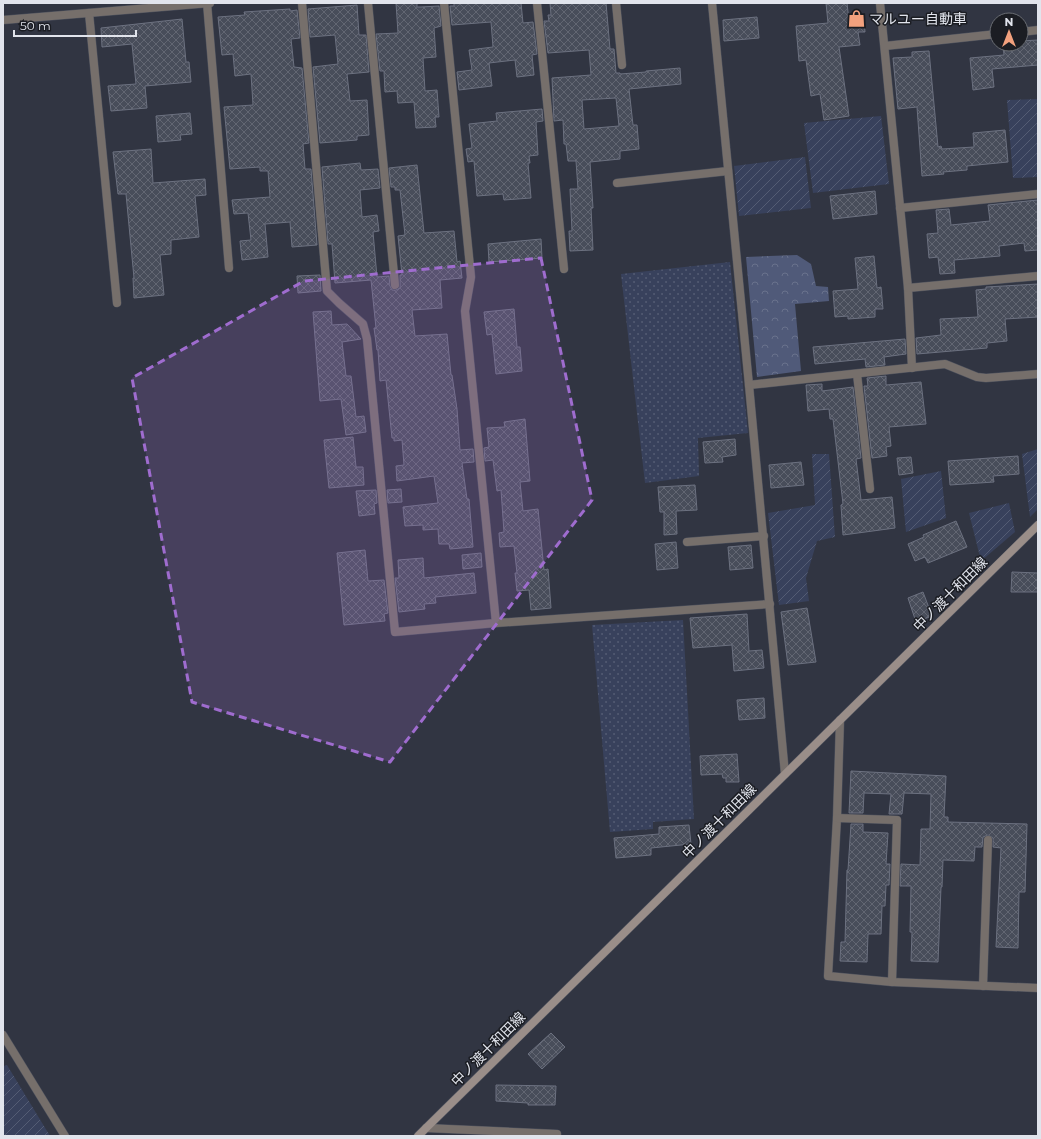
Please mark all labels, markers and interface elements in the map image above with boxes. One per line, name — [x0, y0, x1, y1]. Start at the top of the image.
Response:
shop icon: マルユー自動車 — [846, 9, 866, 29]
place label: マルユー自動車 — [869, 10, 967, 28]
scale bar — [14, 12, 136, 38]
north arrow — [989, 12, 1029, 52]
text: N — [1005, 15, 1013, 29]
text: 50 m — [20, 18, 51, 33]
street label: 中ノ渡十和田線 — [909, 553, 991, 635]
street label: 中ノ渡十和田線 — [678, 780, 760, 862]
street label: 中ノ渡十和田線 — [447, 1008, 529, 1090]

